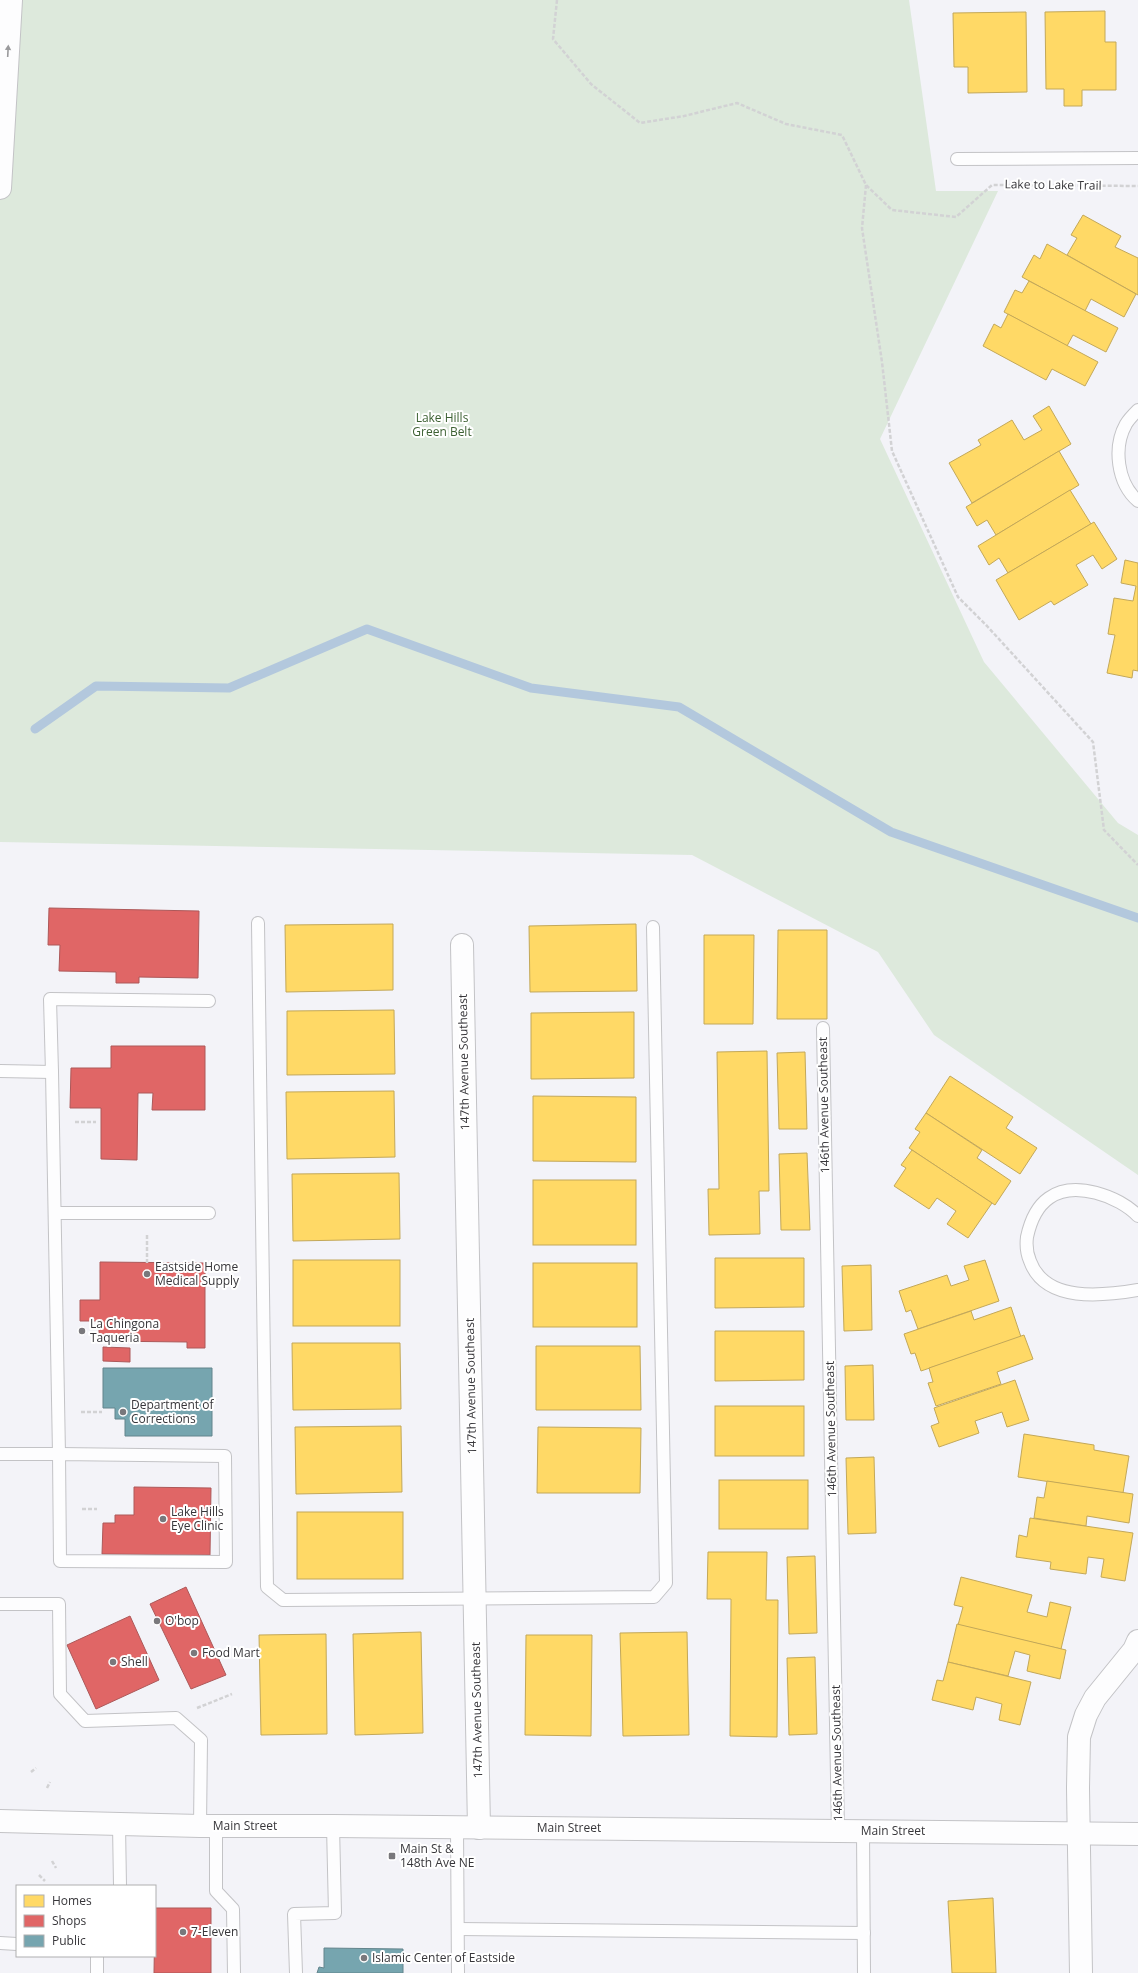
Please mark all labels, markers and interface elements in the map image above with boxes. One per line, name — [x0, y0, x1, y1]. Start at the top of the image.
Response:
one-way arrow — [5, 45, 12, 57]
street label: Lake to Lake Trail — [1004, 175, 1102, 194]
park label: Lake Hills Green Belt — [412, 409, 472, 440]
street label: 147th Avenue Southeast — [454, 994, 473, 1130]
street label: 146th Avenue Southeast — [814, 1037, 833, 1173]
place label: Eastside Home Medical Supply — [155, 1258, 240, 1289]
marker: Eastside Home Medical Supply — [142, 1269, 152, 1279]
place label: La Chingona Taqueria — [90, 1315, 159, 1346]
street label: 147th Avenue Southeast — [461, 1318, 480, 1454]
marker: La Chingona Taqueria — [77, 1326, 87, 1336]
street label: 146th Avenue Southeast — [821, 1361, 840, 1497]
place label: Department of Corrections — [131, 1396, 214, 1427]
marker: Department of Corrections — [118, 1407, 128, 1417]
place label: Lake Hills Eye Clinic — [171, 1503, 224, 1534]
marker: Lake Hills Eye Clinic — [158, 1514, 168, 1524]
place label: O'bop — [165, 1612, 199, 1629]
marker: O'bop — [152, 1616, 162, 1626]
street label: 147th Avenue Southeast — [467, 1642, 486, 1778]
place label: Food Mart — [202, 1644, 260, 1661]
marker: Food Mart — [189, 1648, 199, 1658]
place label: Shell — [121, 1653, 148, 1670]
marker: Shell — [108, 1657, 118, 1667]
street label: 146th Avenue Southeast — [827, 1685, 846, 1821]
street label: Main Street — [213, 1817, 277, 1834]
street label: Main Street — [537, 1819, 601, 1836]
street label: Main Street — [861, 1822, 925, 1839]
place label: Main St & 148th Ave NE — [400, 1840, 474, 1871]
marker: Main St & 148th Ave NE — [387, 1851, 397, 1861]
legend — [16, 1885, 156, 1957]
text: Homes — [52, 1892, 92, 1909]
text: Shops — [52, 1912, 87, 1929]
place label: 7-Eleven — [191, 1923, 238, 1940]
marker: 7-Eleven — [178, 1927, 188, 1937]
text: Public — [52, 1932, 86, 1949]
place label: Islamic Center of Eastside — [372, 1949, 515, 1966]
marker: Islamic Center of Eastside — [359, 1953, 369, 1963]

